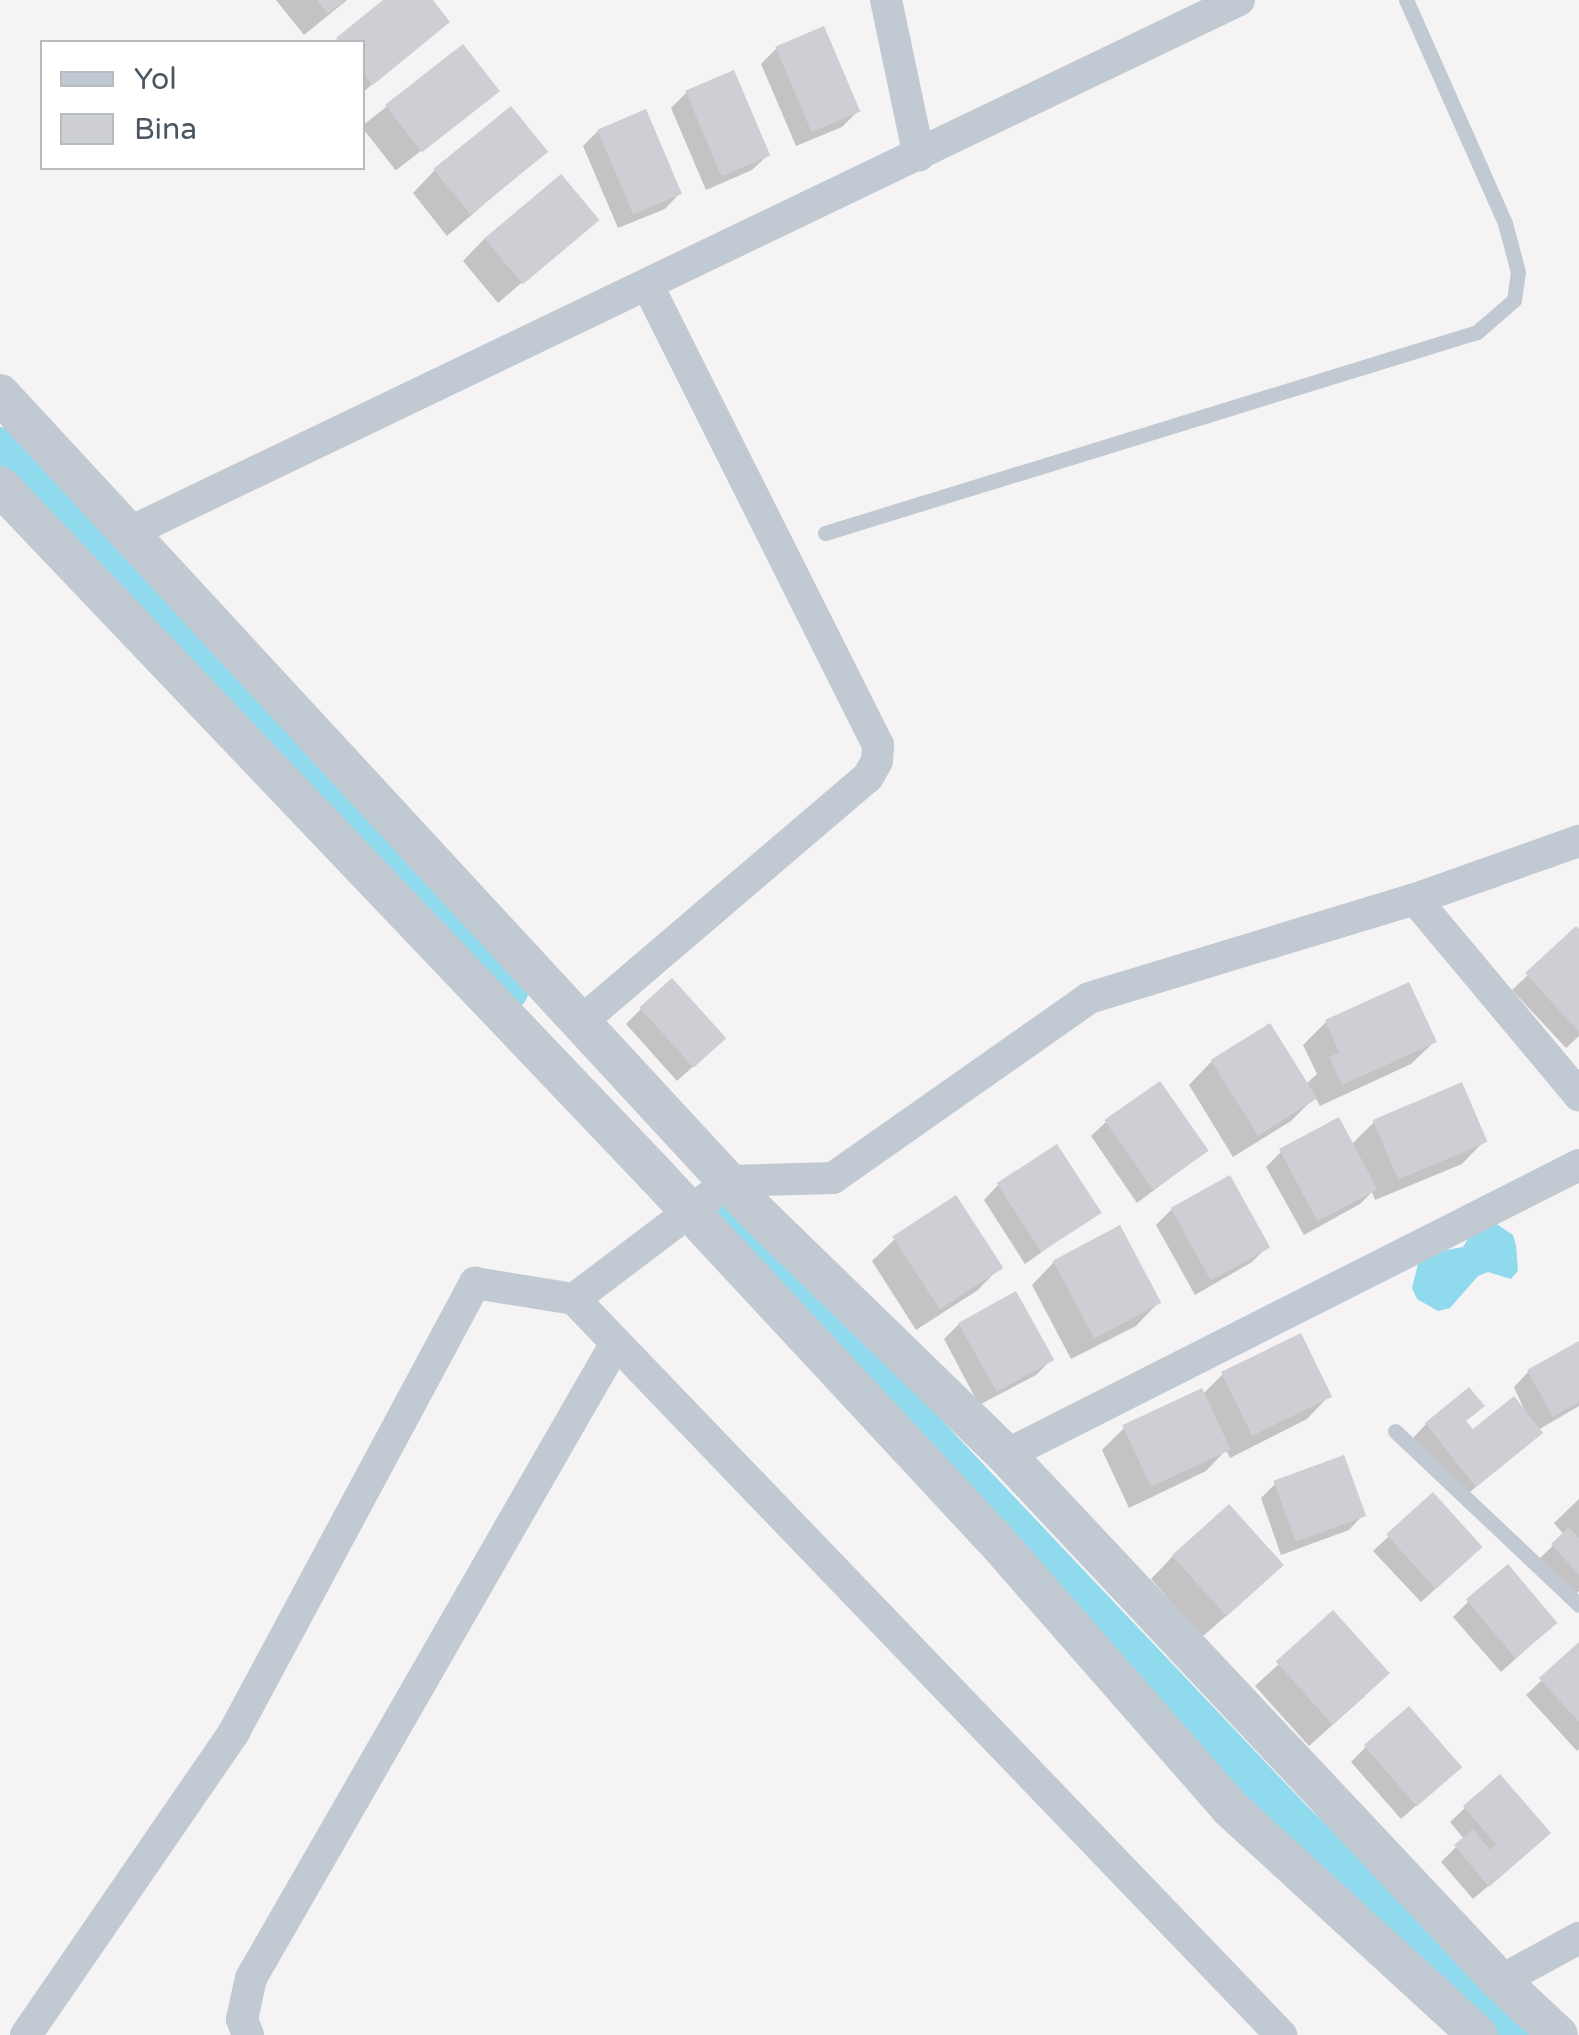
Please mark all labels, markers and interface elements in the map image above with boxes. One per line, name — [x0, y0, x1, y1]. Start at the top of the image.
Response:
legend — [40, 40, 365, 170]
text: Yol — [134, 61, 177, 98]
text: Bina — [134, 111, 197, 148]

